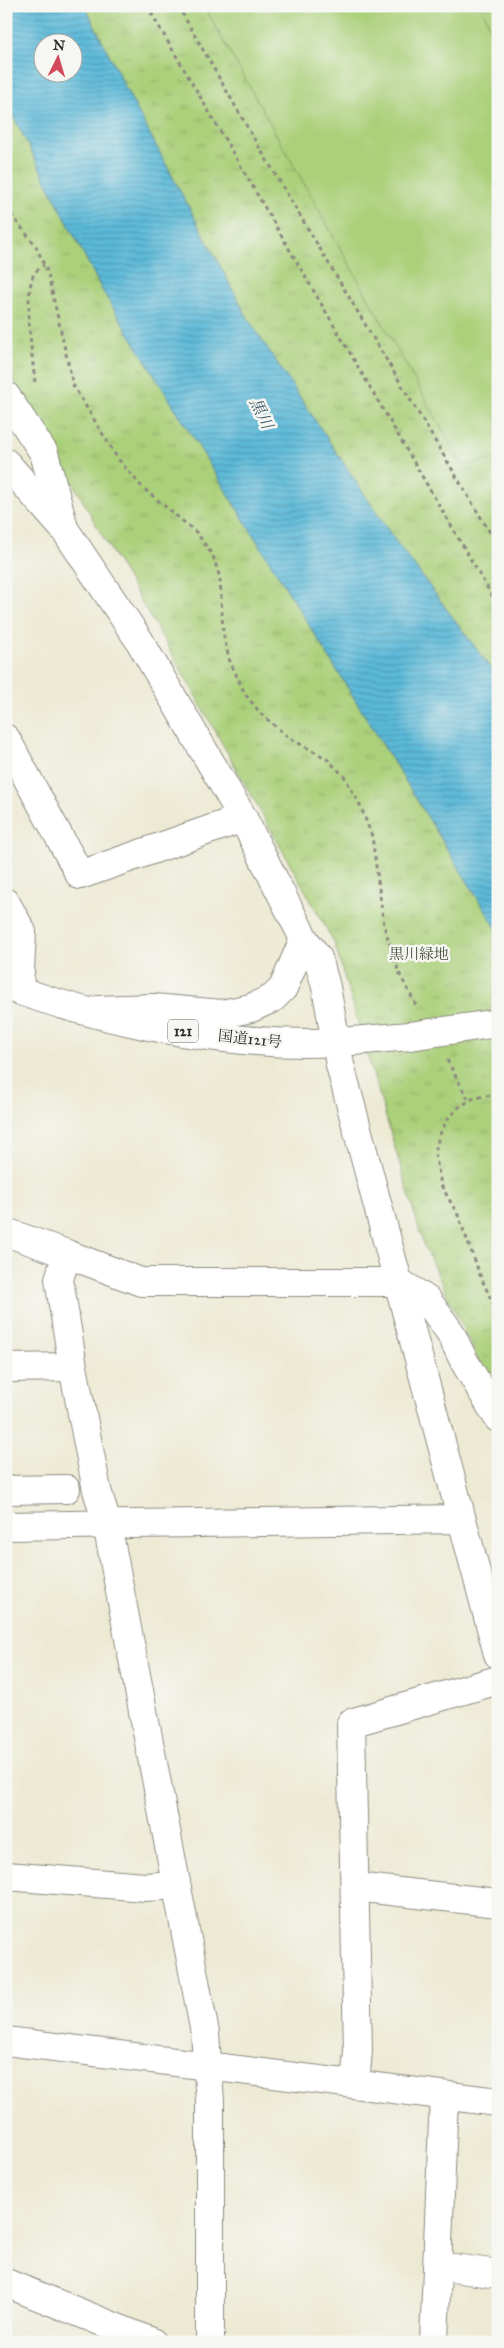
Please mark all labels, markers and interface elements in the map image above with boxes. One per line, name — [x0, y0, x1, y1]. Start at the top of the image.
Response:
north arrow — [32, 32, 82, 82]
text: N — [52, 37, 66, 55]
water label: 黒川 — [246, 395, 278, 434]
park label: 黒川緑地 — [389, 945, 449, 963]
road number: 121 — [168, 1019, 198, 1042]
street label: 国道121号 — [217, 1027, 283, 1051]

